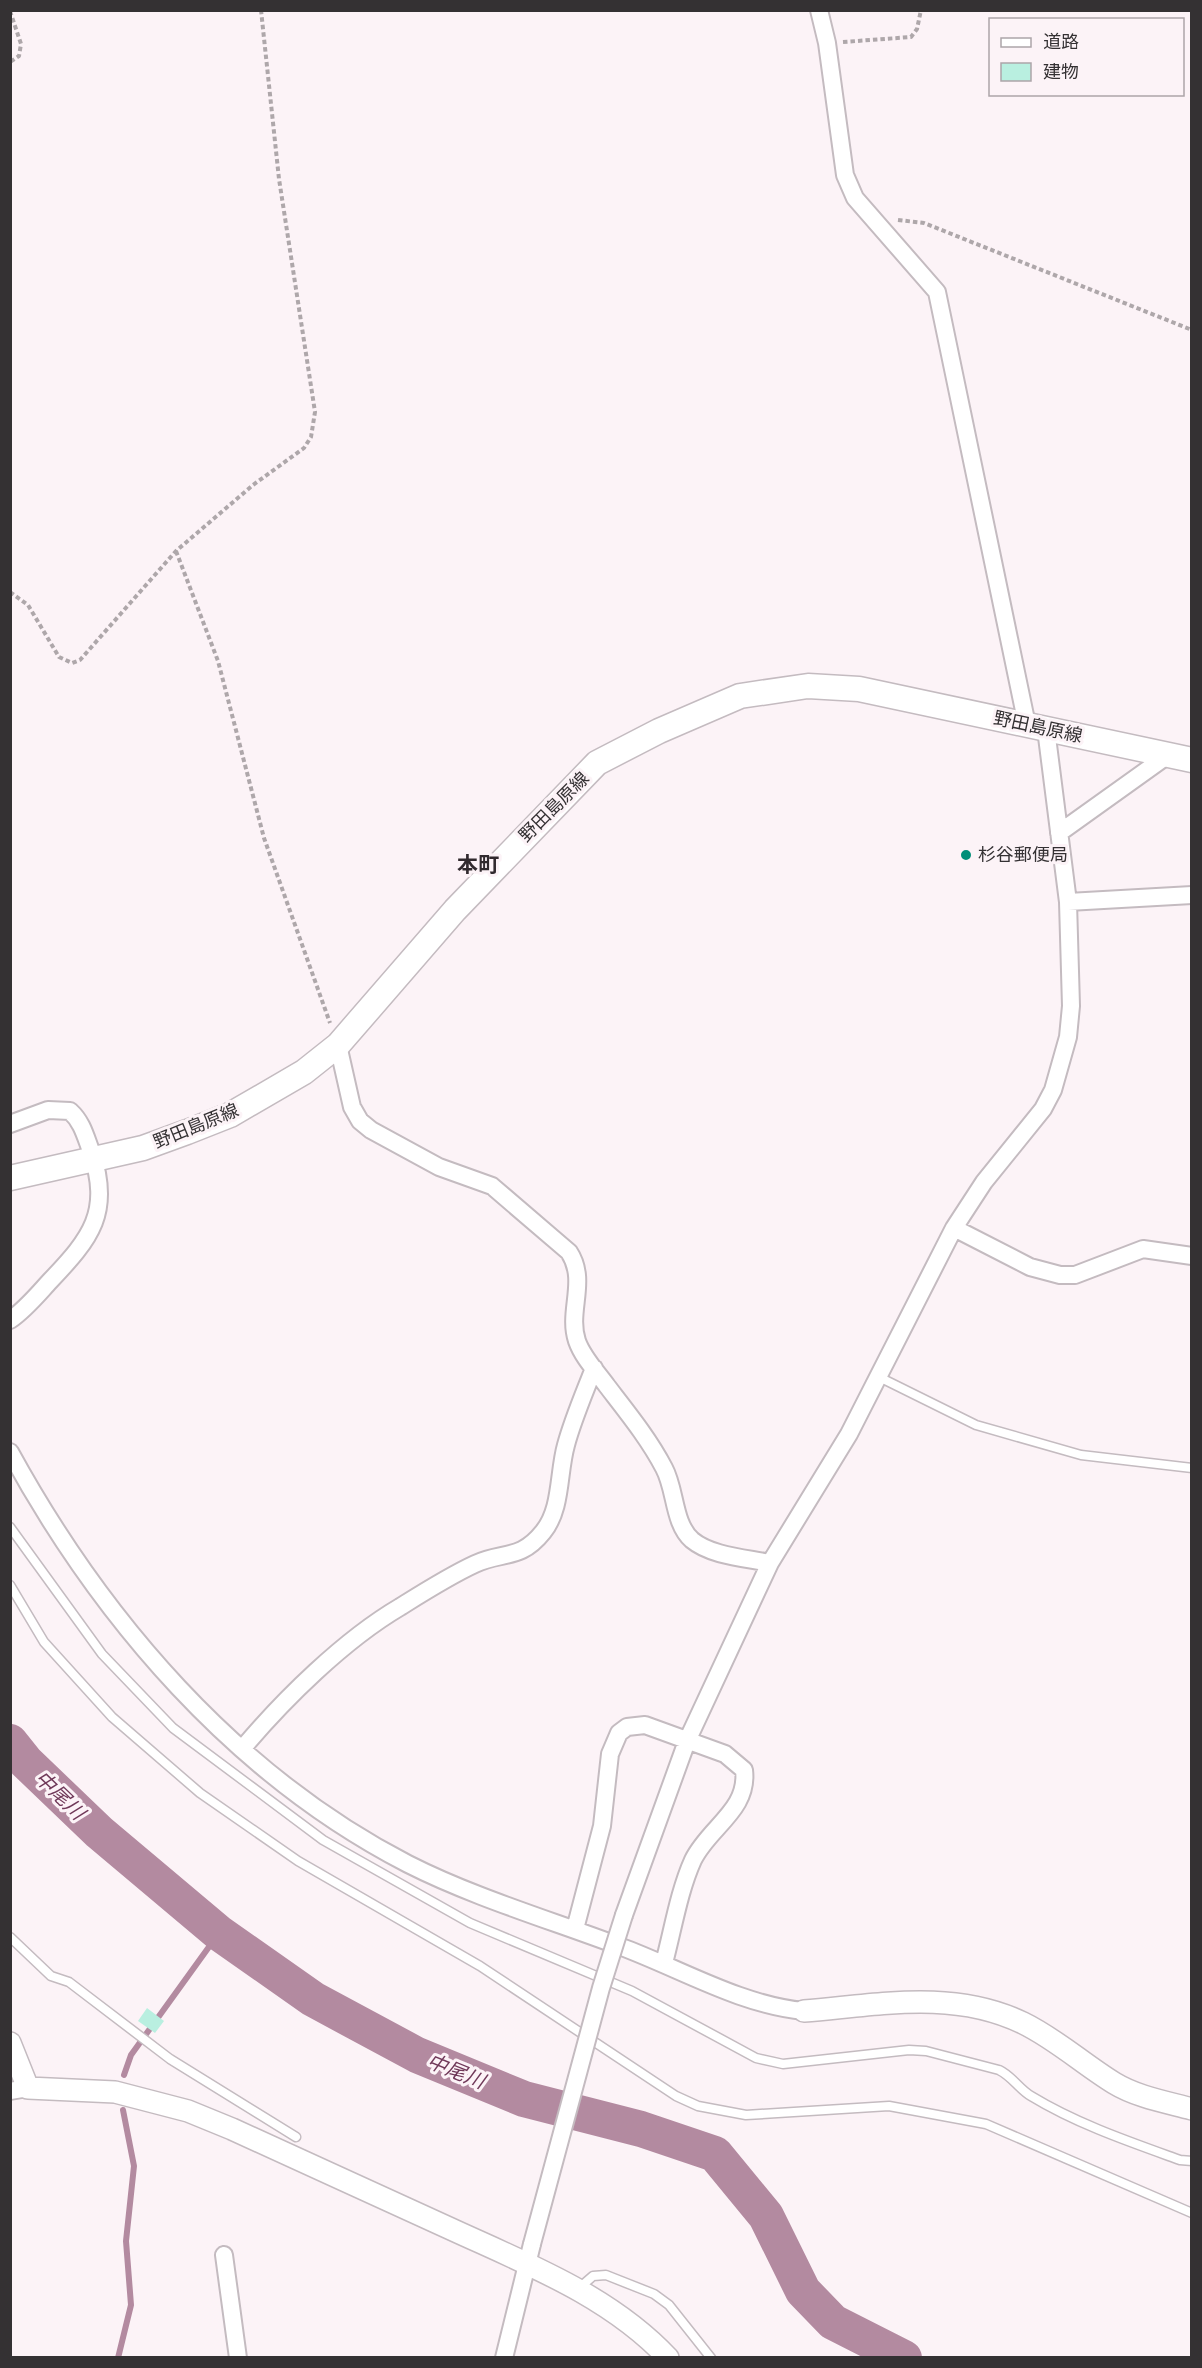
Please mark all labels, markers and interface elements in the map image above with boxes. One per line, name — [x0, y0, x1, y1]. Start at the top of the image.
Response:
legend — [989, 18, 1184, 96]
text: 道路 — [1043, 31, 1079, 52]
text: 建物 — [1043, 61, 1079, 82]
street label: 野田島原線 — [992, 707, 1084, 746]
street label: 野田島原線 — [514, 767, 593, 846]
place label: 杉谷郵便局 — [978, 844, 1068, 865]
marker: 杉谷郵便局 — [959, 848, 973, 862]
district label: 本町 — [457, 852, 499, 877]
street label: 野田島原線 — [150, 1099, 241, 1152]
water label: 中尾川 — [30, 1766, 91, 1826]
water label: 中尾川 — [424, 2049, 490, 2094]

